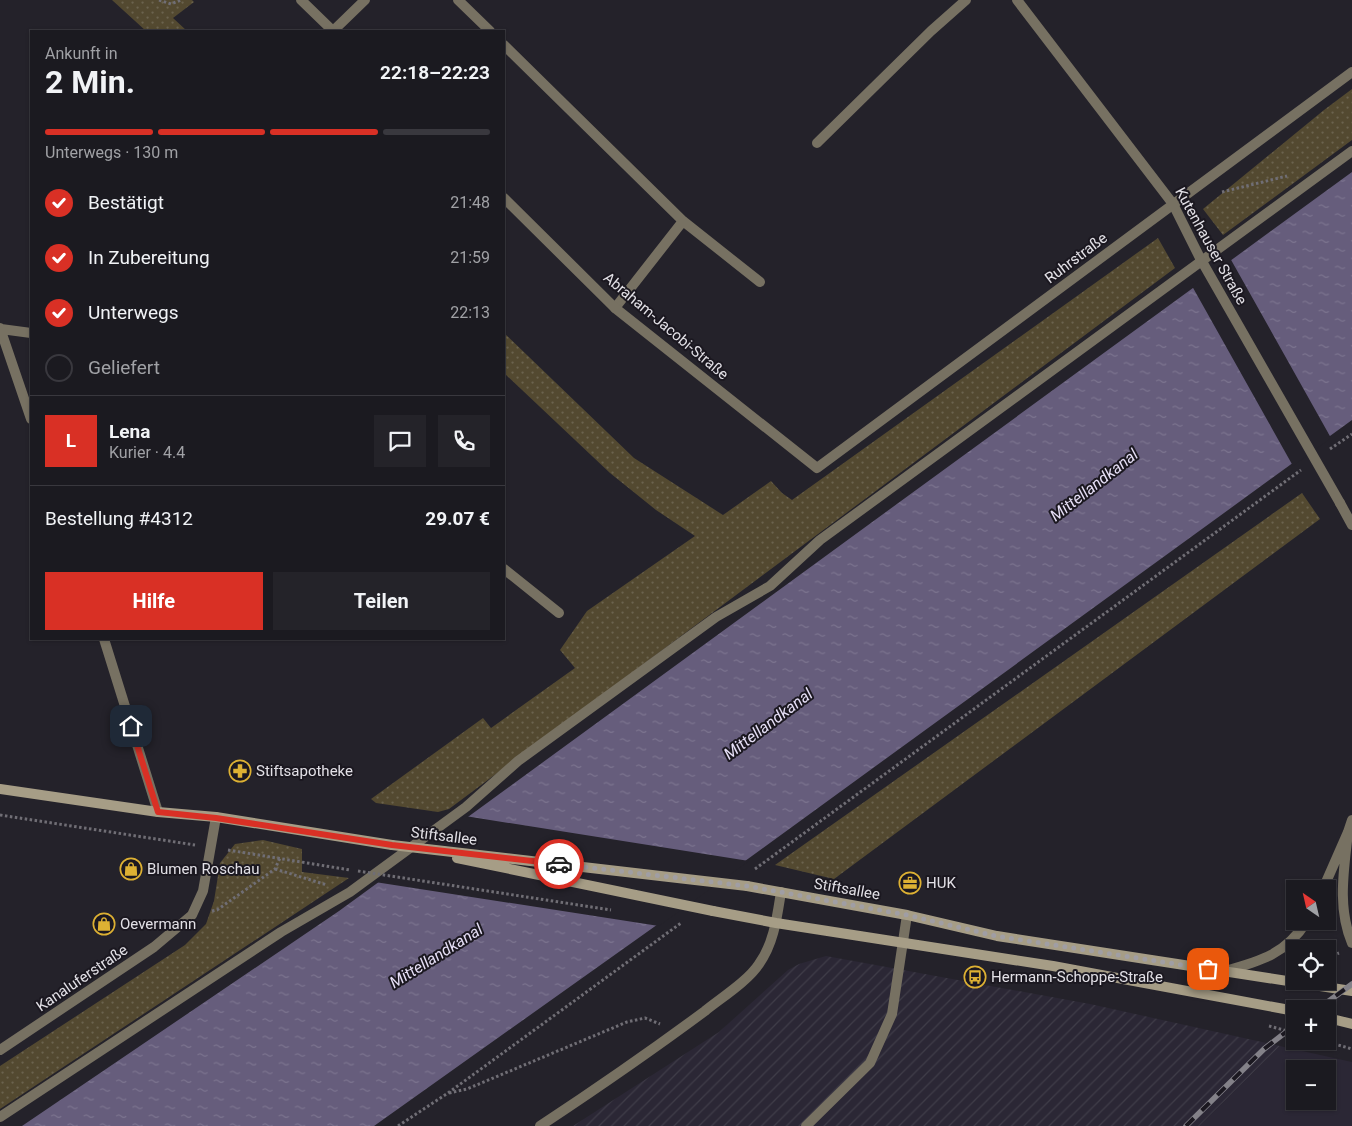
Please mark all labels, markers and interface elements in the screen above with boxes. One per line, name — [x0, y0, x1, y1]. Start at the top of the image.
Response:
text: Ankunft in — [45, 44, 118, 63]
text: 22:18–22:23 — [380, 61, 490, 84]
text: 2 Min. — [45, 63, 135, 101]
text: Unterwegs · 130 m — [45, 143, 178, 162]
street label: Kutenhauser Straße — [1171, 184, 1251, 308]
icon: check — [45, 189, 73, 217]
text: Bestätigt — [88, 191, 164, 214]
text: 21:48 — [450, 193, 490, 212]
street label: Ruhrstraße — [1041, 229, 1111, 287]
icon: check — [45, 244, 73, 272]
text: In Zubereitung — [88, 246, 210, 269]
text: 21:59 — [450, 248, 490, 267]
street label: Abraham-Jacobi-Straße — [600, 268, 732, 384]
icon: check — [45, 299, 73, 327]
text: Unterwegs — [88, 301, 179, 324]
text: 22:13 — [450, 303, 490, 322]
text: Geliefert — [88, 356, 160, 379]
button: chat — [374, 415, 426, 467]
button: phone — [438, 415, 490, 467]
text: Lena — [109, 420, 150, 443]
text: L — [66, 429, 76, 452]
text: Kurier · 4.4 — [109, 443, 185, 462]
water label: Mittellandkanal — [1046, 445, 1142, 525]
text: Bestellung #4312 — [45, 507, 193, 530]
text: 29.07 € — [425, 507, 490, 530]
button: Hilfe — [45, 572, 263, 630]
button: Teilen — [273, 572, 490, 630]
water label: Mittellandkanal — [720, 684, 816, 764]
pin — [110, 705, 152, 747]
icon: home — [117, 712, 145, 740]
pharmacy icon: Stiftsapotheke — [228, 759, 252, 783]
place label: Stiftsapotheke — [256, 762, 353, 780]
street label: Stiftsallee — [410, 823, 478, 849]
courier — [534, 839, 584, 889]
icon: car — [545, 850, 573, 878]
shop icon: Blumen Roschau — [119, 857, 143, 881]
place label: Blumen Roschau — [147, 860, 259, 878]
office icon: HUK — [898, 871, 922, 895]
street label: Stiftsallee — [813, 874, 881, 904]
place label: HUK — [926, 874, 956, 892]
north arrow — [1286, 880, 1336, 930]
map controls — [1286, 880, 1336, 1110]
shop icon: Oevermann — [92, 912, 116, 936]
place label: Oevermann — [120, 915, 196, 933]
water label: Mittellandkanal — [386, 920, 486, 992]
button: locate — [1286, 940, 1336, 990]
street label: Kanaluferstraße — [33, 941, 131, 1015]
pin — [1187, 948, 1229, 990]
icon: bag — [1194, 955, 1222, 983]
bus stop icon: Hermann-Schoppe-Straße — [963, 965, 987, 989]
place label: Hermann-Schoppe-Straße — [991, 968, 1163, 986]
button: + — [1286, 1000, 1336, 1050]
button: − — [1286, 1060, 1336, 1110]

